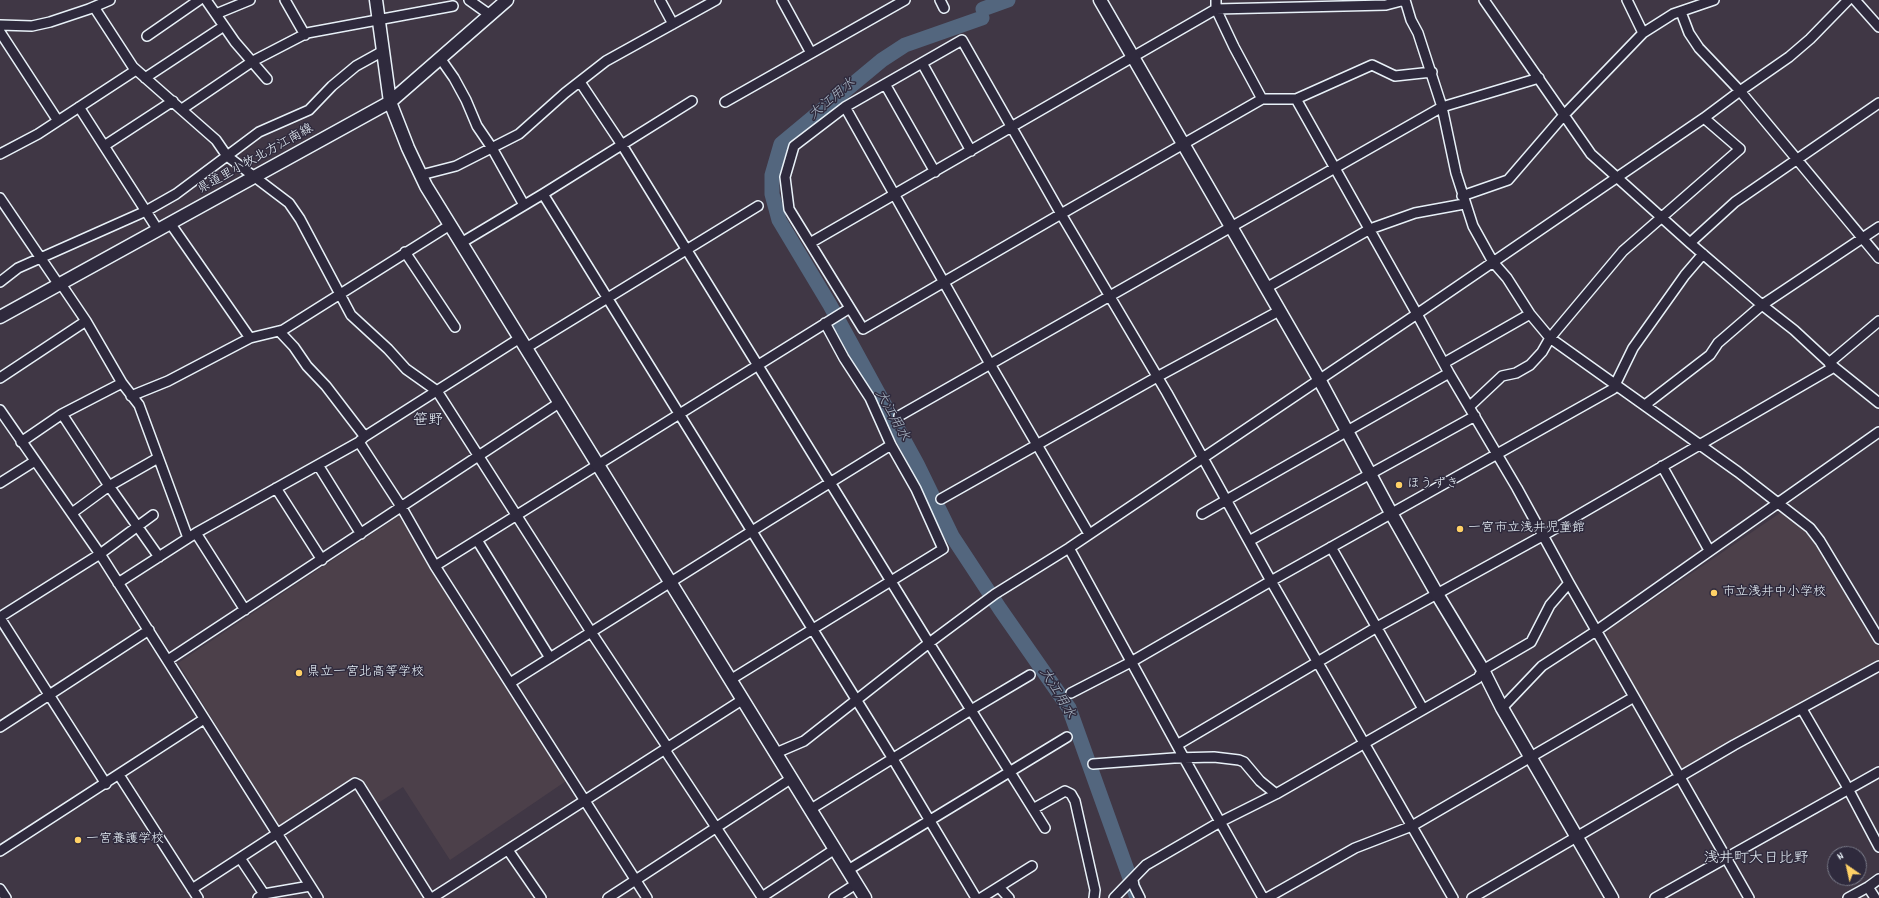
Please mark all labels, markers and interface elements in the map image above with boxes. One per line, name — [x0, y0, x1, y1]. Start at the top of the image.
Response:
water label: 大江用水 — [806, 76, 860, 124]
street label: 県道里小牧北方江南線 — [195, 122, 317, 198]
water label: 大江用水 — [870, 387, 912, 445]
district label: 笹野 — [413, 413, 443, 431]
place label: ほうずき — [1407, 477, 1459, 493]
marker: ほうずき — [1394, 480, 1404, 490]
place label: 一宮市立浅井児童館 — [1468, 521, 1585, 537]
marker: 一宮市立浅井児童館 — [1455, 524, 1465, 534]
place label: 市立浅井中小学校 — [1722, 585, 1826, 601]
marker: 市立浅井中小学校 — [1709, 588, 1719, 598]
place label: 県立一宮北高等学校 — [307, 665, 424, 681]
water label: 大江用水 — [1034, 666, 1078, 722]
marker: 県立一宮北高等学校 — [294, 668, 304, 678]
place label: 一宮養護学校 — [86, 832, 164, 848]
marker: 一宮養護学校 — [73, 835, 83, 845]
north arrow — [1827, 846, 1867, 886]
text: N — [1834, 849, 1848, 865]
district label: 浅井町大日比野 — [1704, 851, 1808, 869]

